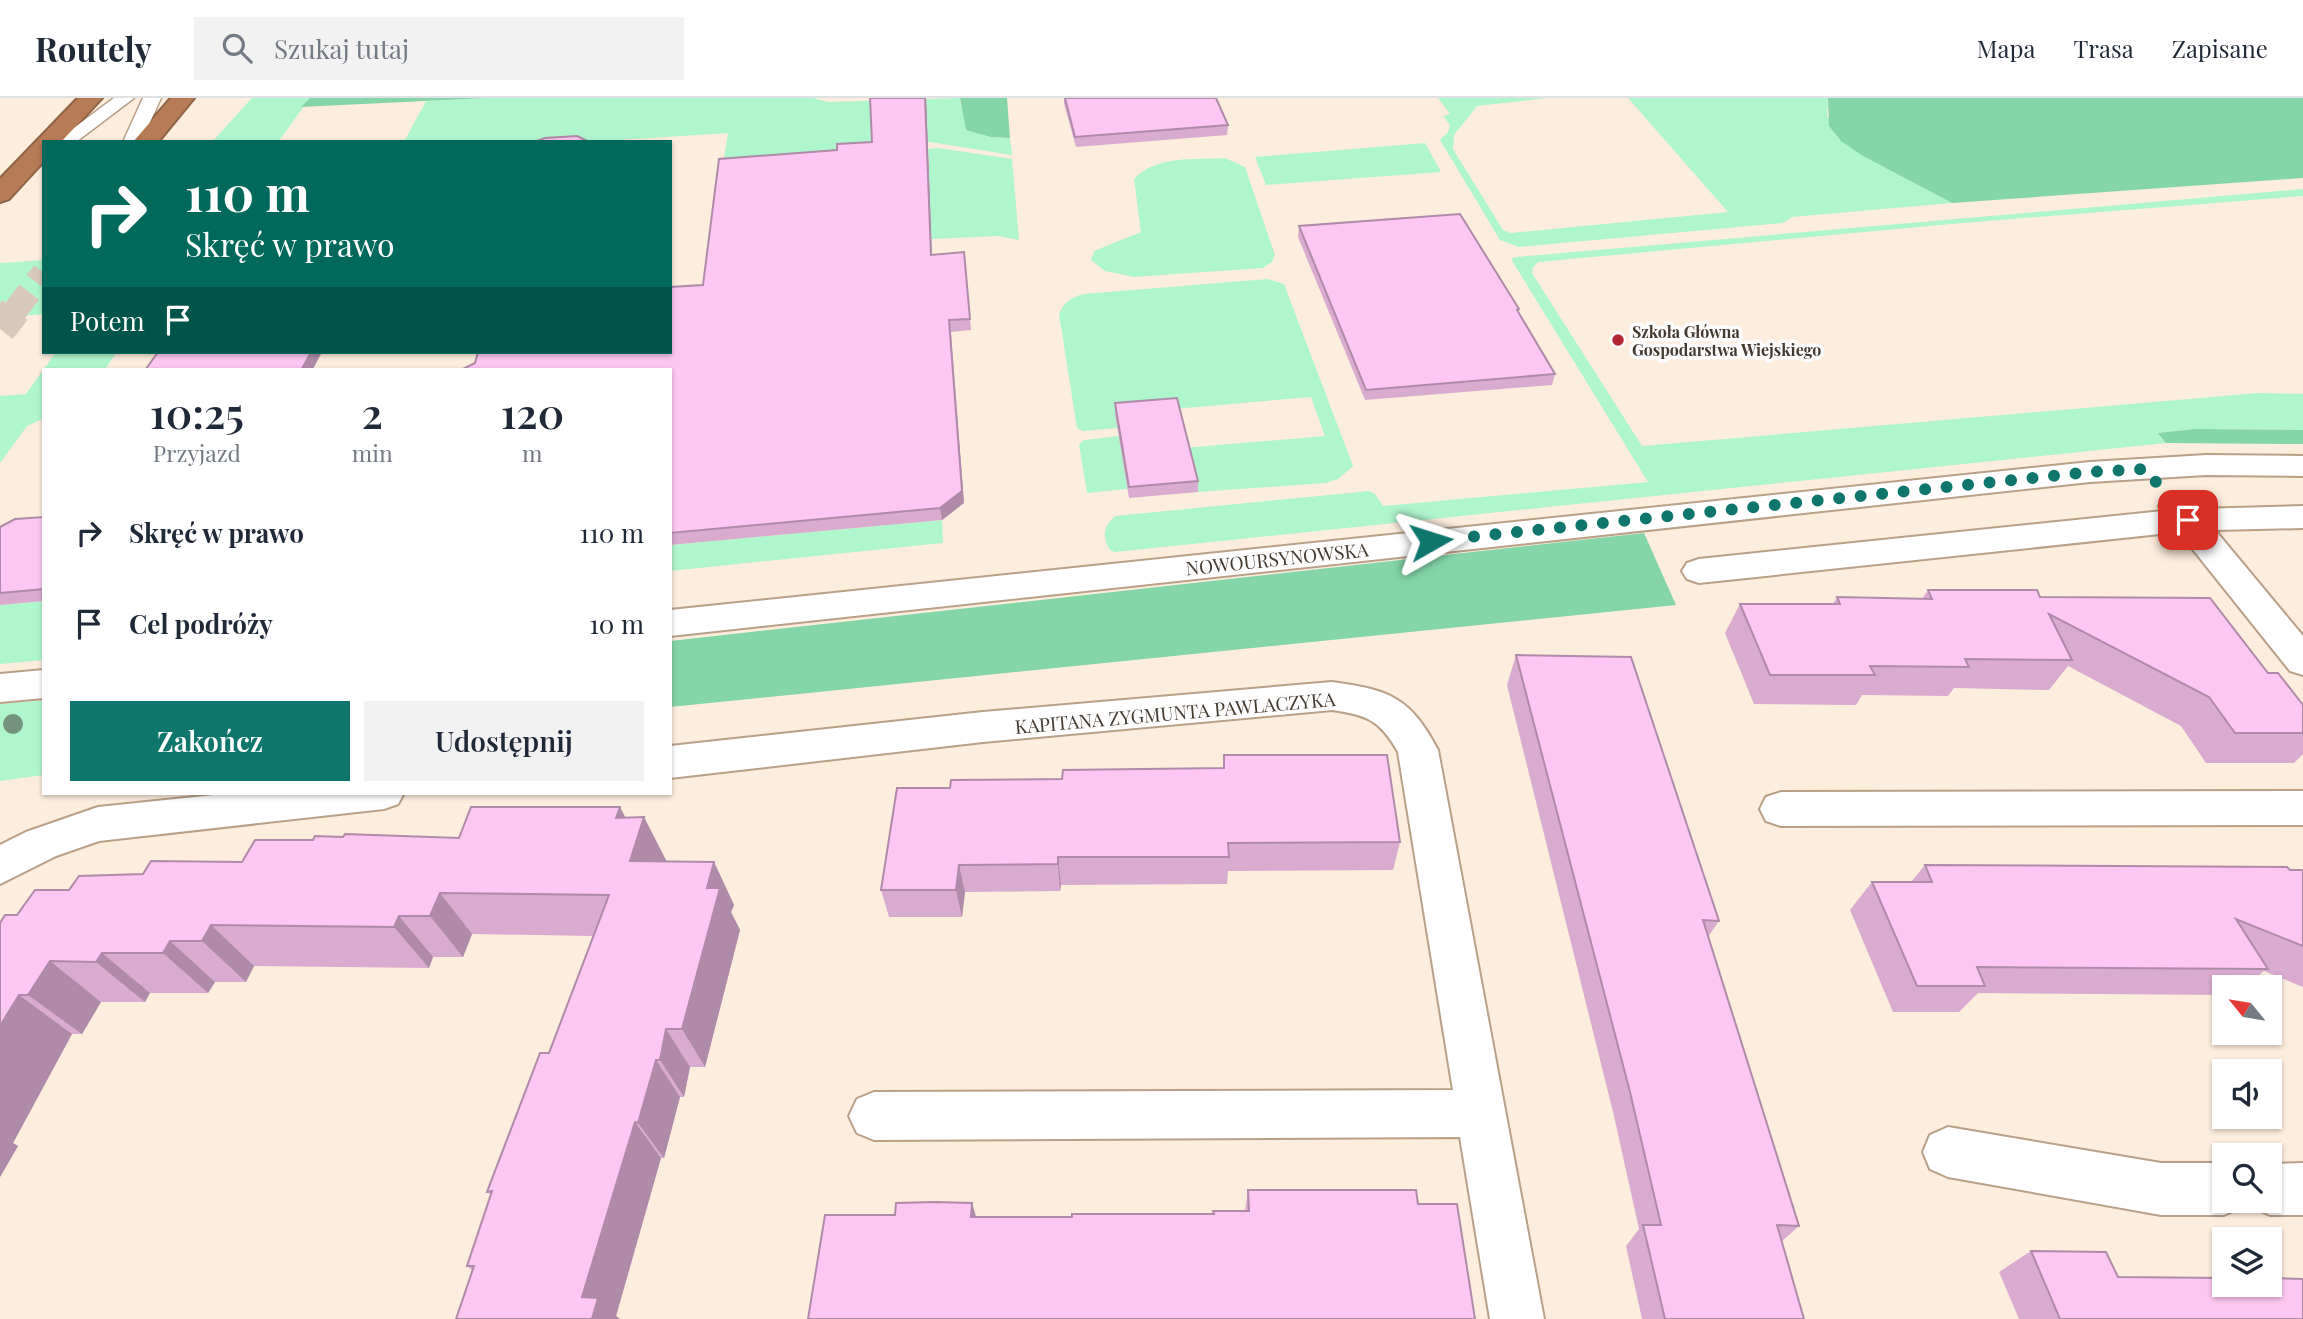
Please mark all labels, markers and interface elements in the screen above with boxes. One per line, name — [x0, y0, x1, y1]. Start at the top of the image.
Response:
search box — [194, 17, 684, 80]
text: Routely — [35, 26, 152, 70]
icon: search — [218, 29, 256, 67]
text: Szukaj tutaj — [274, 31, 409, 66]
text: Mapa — [1977, 32, 2035, 64]
text: Trasa — [2073, 32, 2134, 64]
text: Zapisane — [2172, 32, 2268, 64]
text: 110 m — [185, 159, 310, 224]
icon: right — [70, 168, 161, 259]
text: Skręć w prawo — [185, 222, 395, 265]
icon: arrive — [159, 301, 197, 339]
text: Potem — [70, 303, 145, 338]
place label: Szkoła Główna Gospodarstwa Wiejskiego — [1632, 321, 1821, 360]
marker: Szkoła Główna Gospodarstwa Wiejskiego — [1610, 332, 1626, 348]
text: 10:25 — [150, 384, 244, 440]
text: 2 — [362, 384, 383, 440]
text: 120 — [500, 384, 564, 440]
text: Przyjazd — [153, 437, 241, 468]
text: min — [352, 437, 393, 468]
text: m — [522, 437, 543, 468]
pin — [2158, 490, 2218, 550]
icon: arrive — [2169, 501, 2207, 539]
position arrow — [1394, 504, 1468, 578]
icon: right — [70, 514, 108, 552]
text: Skręć w prawo — [129, 515, 304, 550]
text: 110 m — [580, 515, 644, 550]
street label: NOWOURSYNOWSKA — [1184, 535, 1371, 581]
icon: arrive — [70, 605, 108, 643]
text: Cel podróży — [129, 606, 273, 641]
text: 10 m — [589, 606, 644, 641]
street label: KAPITANA ZYGMUNTA PAWLACZYKA — [1014, 685, 1337, 739]
button: Zakończ — [70, 701, 350, 781]
button: Udostępnij — [364, 701, 644, 781]
north arrow — [2212, 975, 2282, 1045]
map controls — [2212, 975, 2282, 1297]
button: sound — [2212, 1059, 2282, 1129]
button: search — [2212, 1143, 2282, 1213]
button: layers — [2212, 1227, 2282, 1297]

